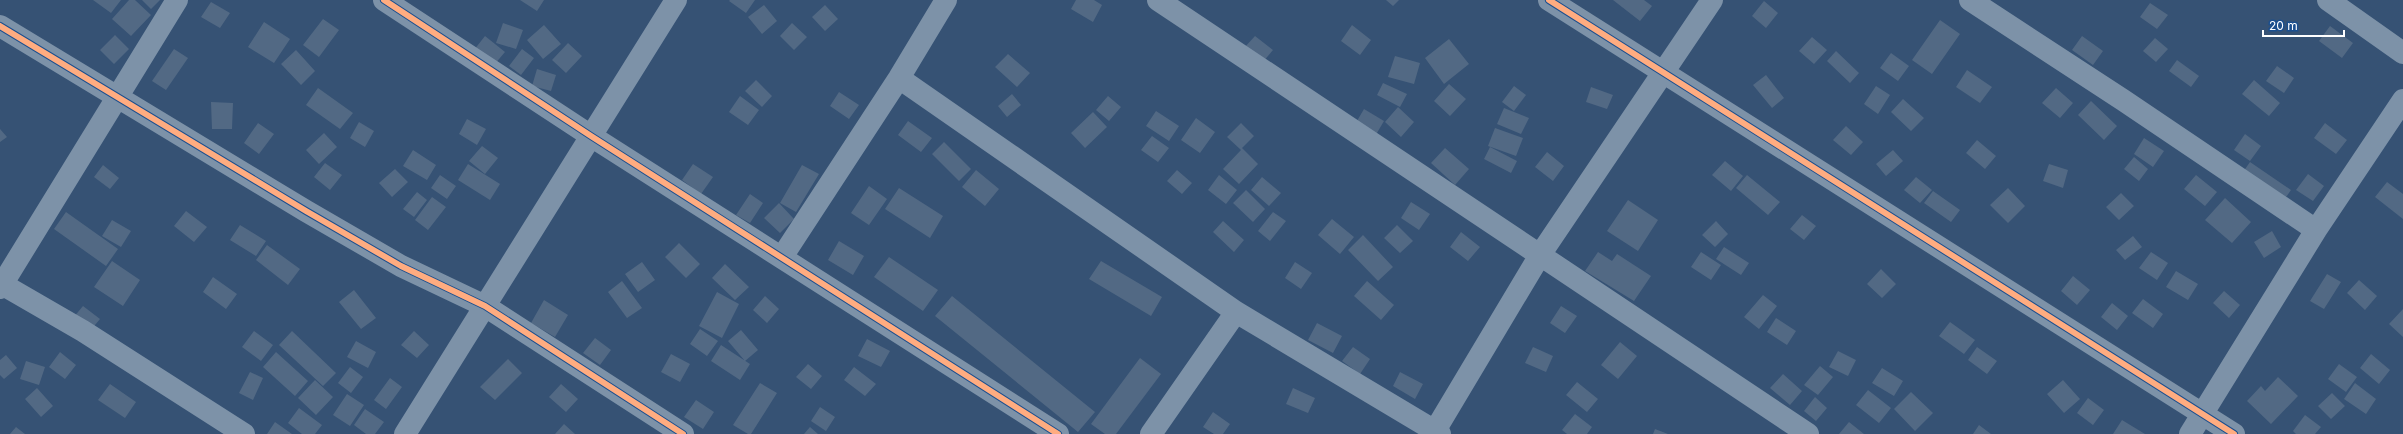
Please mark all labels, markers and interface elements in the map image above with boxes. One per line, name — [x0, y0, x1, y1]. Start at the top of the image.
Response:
scale bar — [2263, 12, 2344, 38]
text: 20 m — [2269, 18, 2298, 33]

